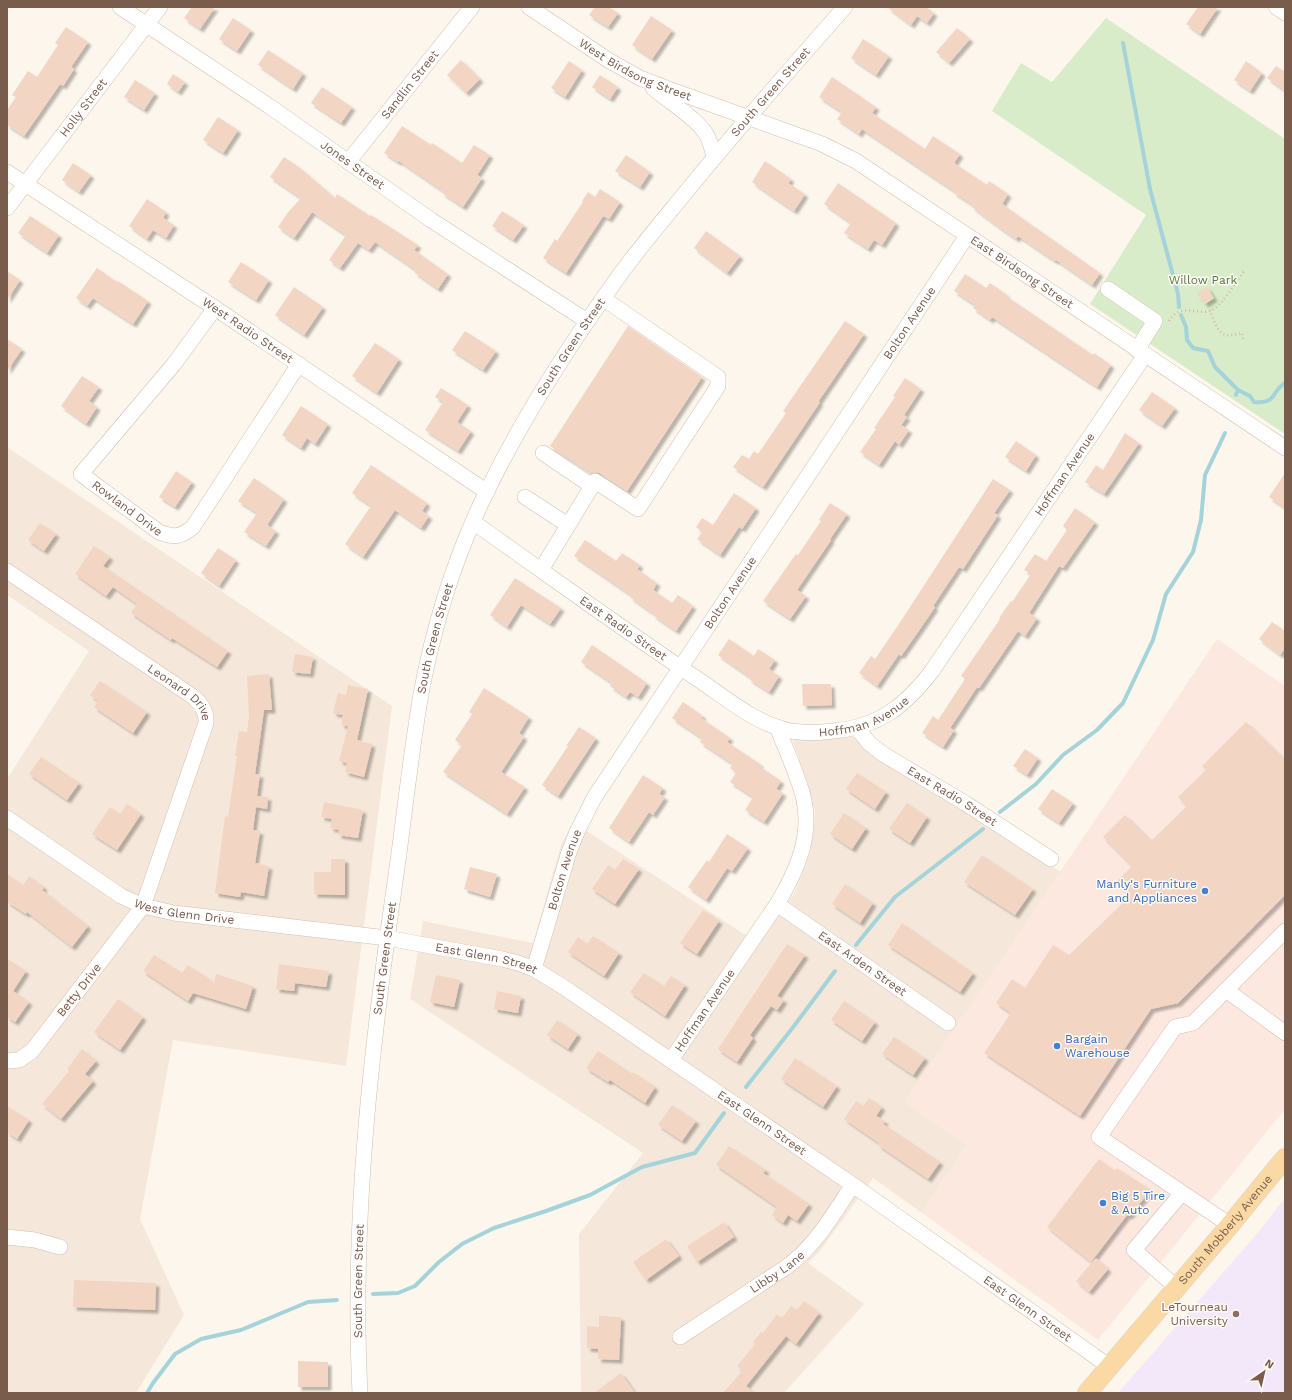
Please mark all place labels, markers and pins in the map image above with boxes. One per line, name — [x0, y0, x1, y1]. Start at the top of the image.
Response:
place label: Manly's Furniture and Appliances — [1096, 877, 1197, 905]
marker: Manly's Furniture and Appliances — [1200, 886, 1210, 896]
place label: Bargain Warehouse — [1065, 1032, 1130, 1060]
marker: Bargain Warehouse — [1052, 1041, 1062, 1051]
place label: Big 5 Tire & Auto — [1111, 1189, 1165, 1217]
marker: Big 5 Tire & Auto — [1098, 1198, 1108, 1208]
place label: LeTourneau University — [1161, 1300, 1229, 1328]
marker: LeTourneau University — [1231, 1309, 1241, 1319]

